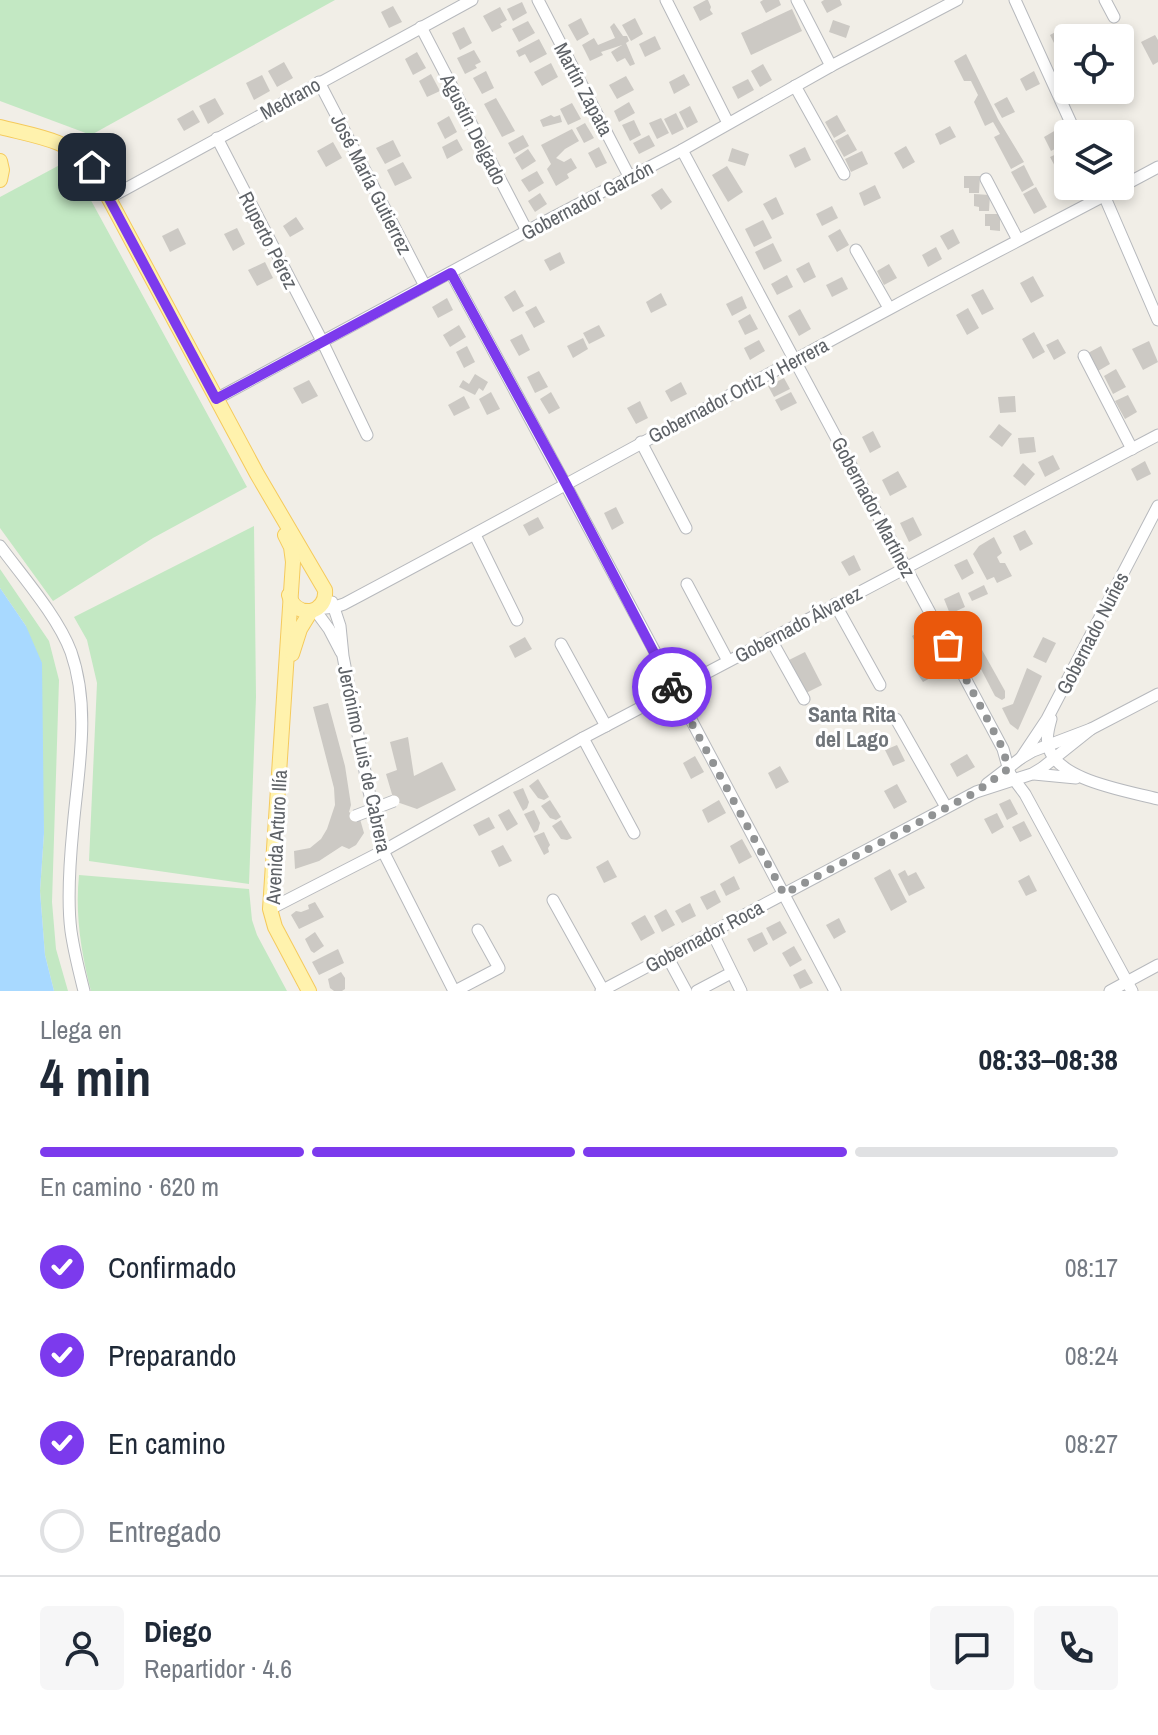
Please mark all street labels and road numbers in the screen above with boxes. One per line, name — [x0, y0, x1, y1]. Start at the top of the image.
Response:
street label: Martín Zapata — [548, 38, 620, 140]
street label: Agustín Delgado — [434, 68, 514, 189]
street label: Medrano — [255, 71, 325, 125]
street label: José María Gutierrez — [325, 109, 419, 259]
street label: Gobernador Garzón — [516, 154, 658, 246]
street label: Ruperto Pérez — [233, 187, 305, 293]
street label: Gobernador Ortiz y Herrera — [643, 331, 833, 449]
street label: Gobernador Martínez — [825, 432, 923, 582]
street label: Gobernado Nuñes — [1050, 567, 1134, 699]
street label: Gobernado Álvarez — [730, 579, 866, 669]
street label: Jerónimo Luis de Cabrera — [332, 663, 398, 855]
street label: Avenida Arturo Ilía — [259, 769, 293, 906]
street label: Gobernador Roca — [640, 893, 768, 979]

